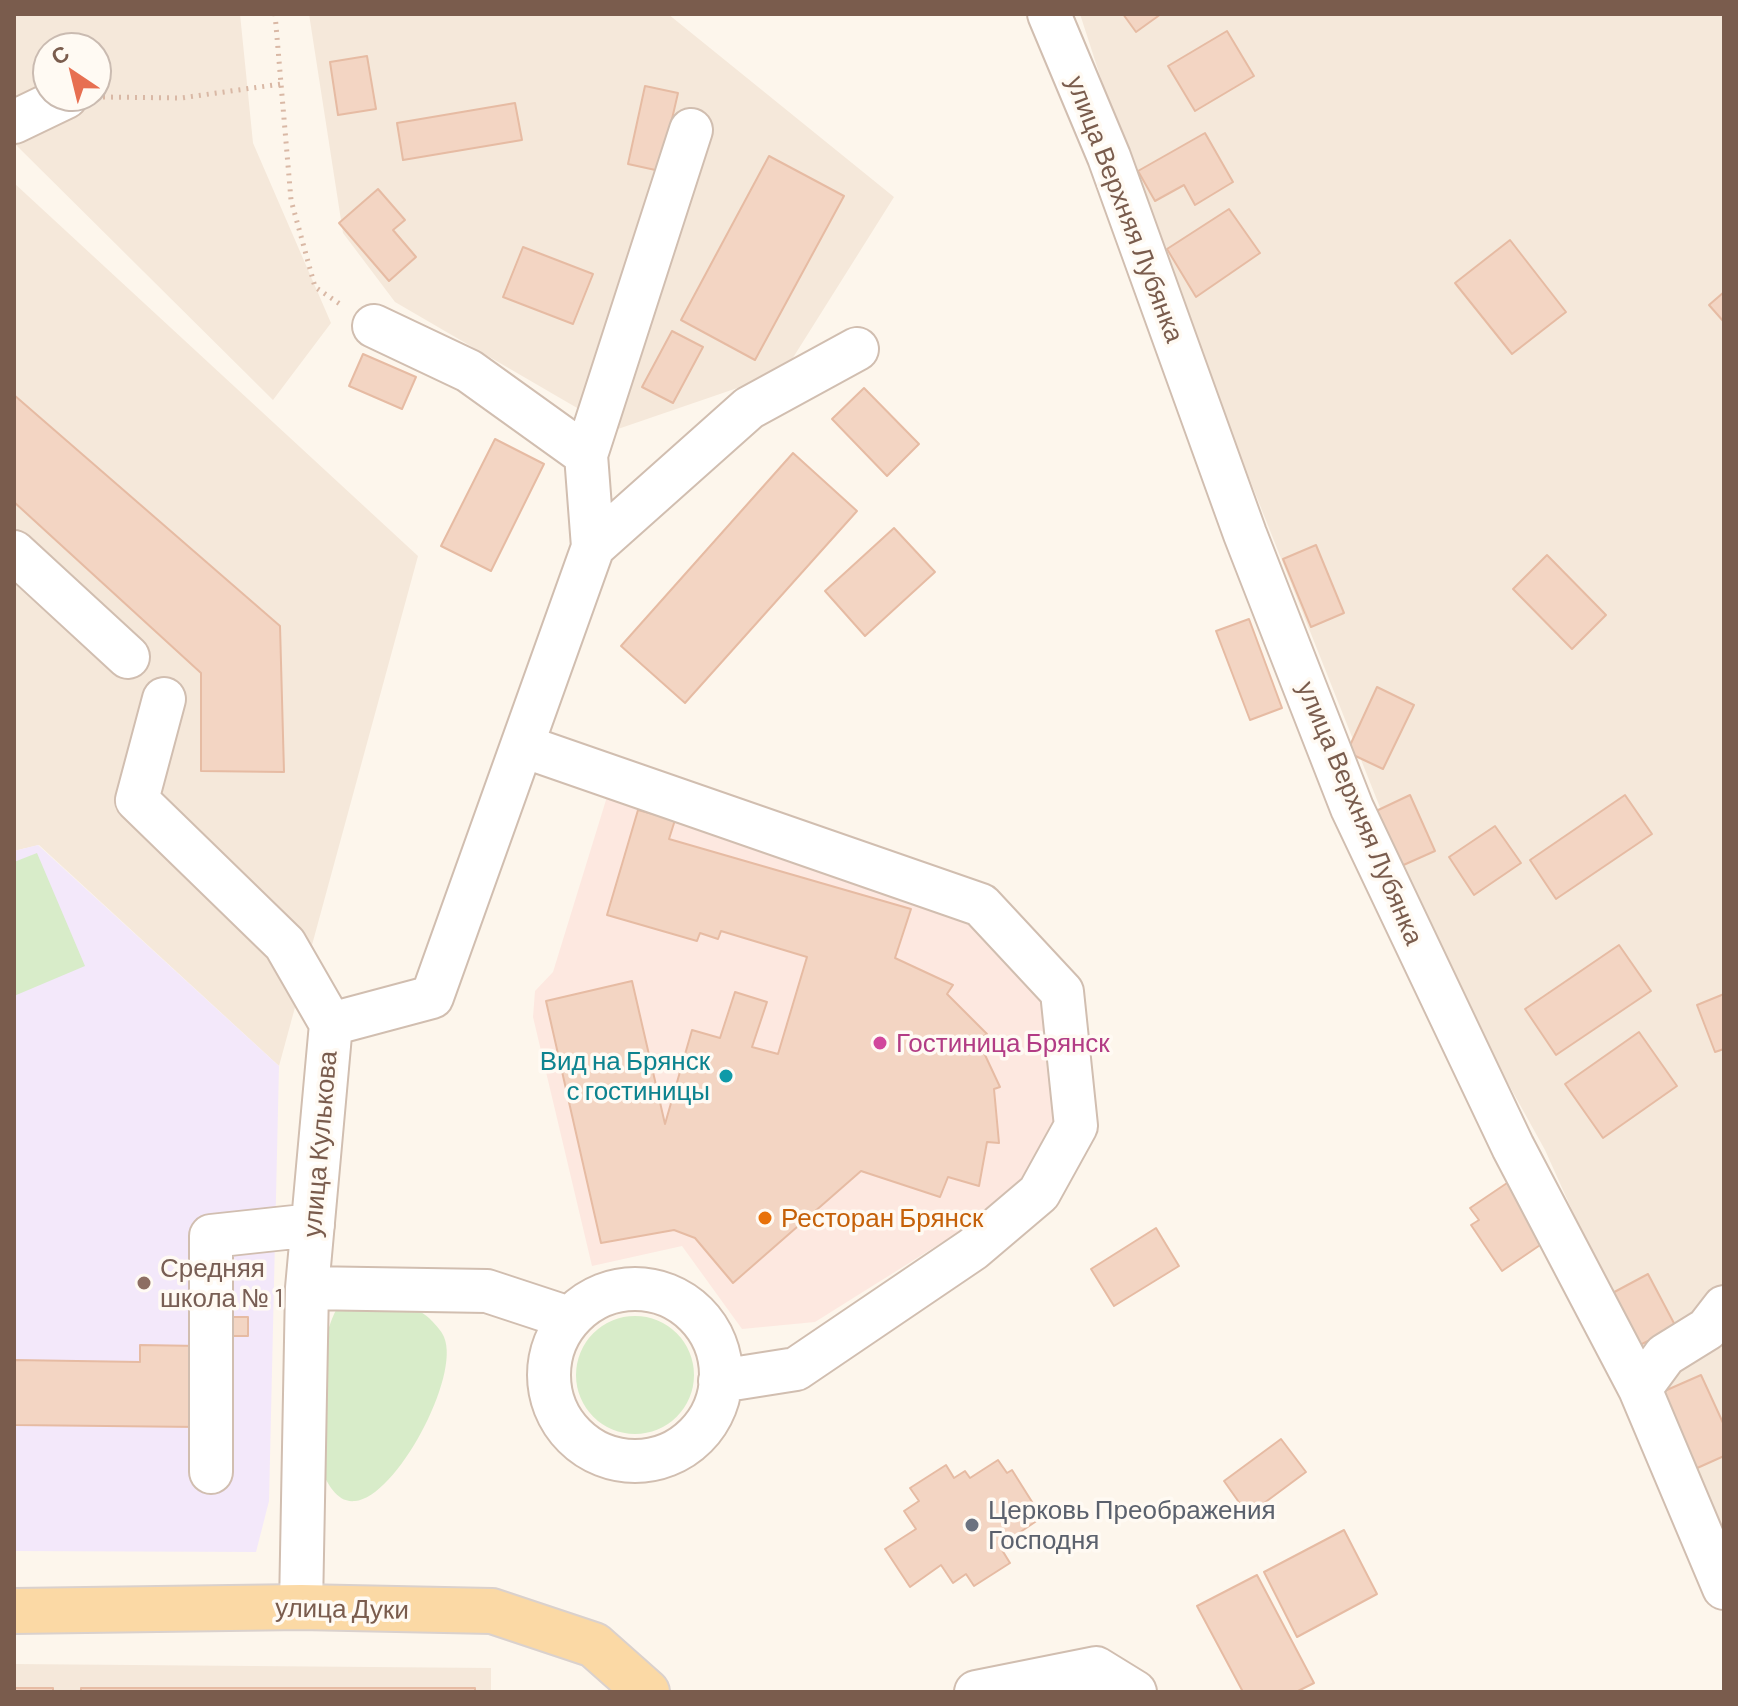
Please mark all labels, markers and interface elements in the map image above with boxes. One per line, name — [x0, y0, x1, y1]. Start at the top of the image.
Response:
north arrow — [32, 32, 112, 112]
text: С — [45, 39, 73, 69]
street label: улица Верхняя Лубянка — [1060, 71, 1190, 347]
street label: улица Верхняя Лубянка — [1290, 677, 1430, 949]
place label: Гостиница Брянск — [896, 1027, 1110, 1059]
marker: Гостиница Брянск — [871, 1034, 889, 1052]
place label: Вид на Брянск с гостиницы — [540, 1045, 710, 1106]
street label: улица Кулькова — [296, 1049, 344, 1239]
marker: Вид на Брянск с гостиницы — [717, 1067, 735, 1085]
place label: Ресторан Брянск — [781, 1202, 983, 1234]
marker: Ресторан Брянск — [756, 1209, 774, 1227]
place label: Средняя школа № 1 — [160, 1252, 283, 1314]
marker: Средняя школа № 1 — [135, 1274, 153, 1292]
place label: Церковь Преображения Господня — [988, 1494, 1276, 1556]
marker: Церковь Преображения Господня — [963, 1516, 981, 1534]
street label: улица Дуки — [275, 1592, 409, 1626]

